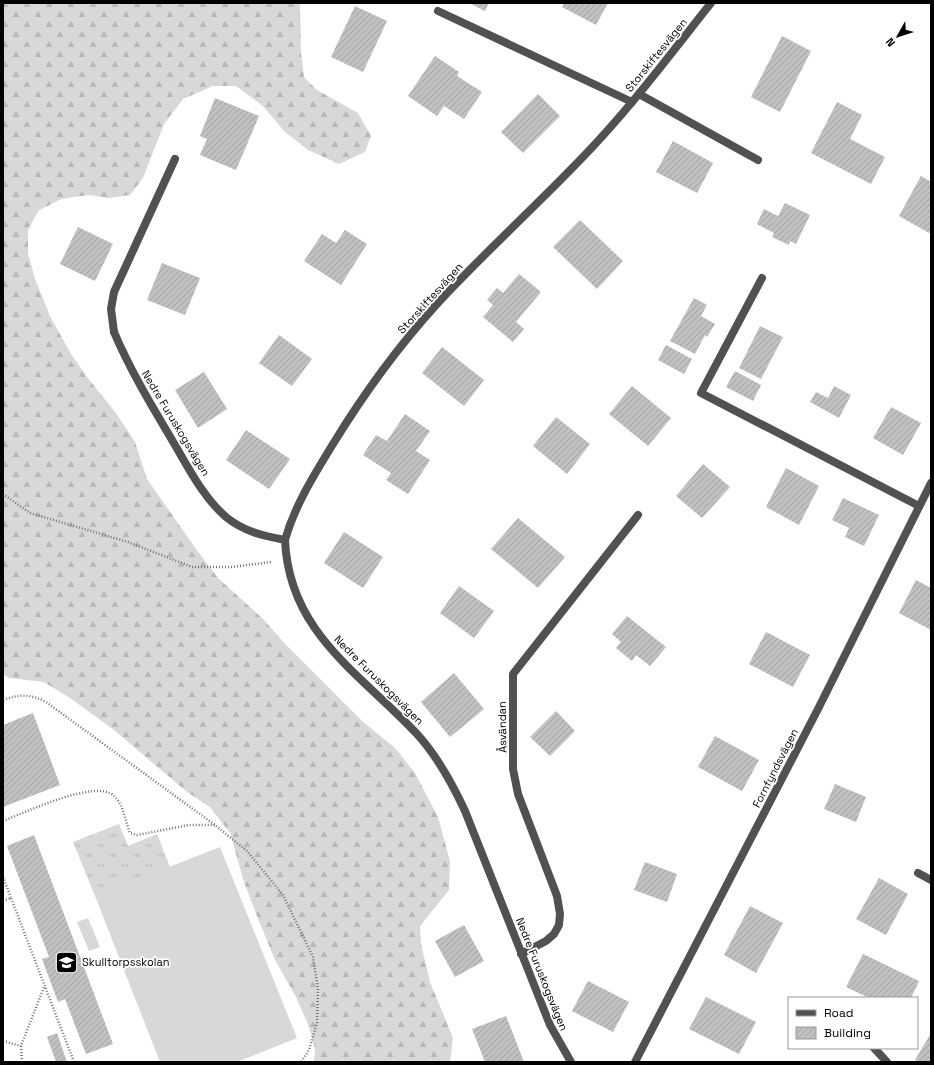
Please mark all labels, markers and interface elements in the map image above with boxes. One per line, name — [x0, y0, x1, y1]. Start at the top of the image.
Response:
street label: Storskiftesvägen — [622, 15, 690, 95]
north arrow — [878, 16, 918, 56]
text: N — [882, 35, 898, 50]
street label: Storskiftesvägen — [394, 260, 466, 336]
street label: Nedre Furuskogsvägen — [139, 368, 213, 478]
street label: Nedre Furuskogsvägen — [331, 632, 427, 728]
street label: Åsvändan — [495, 701, 509, 753]
street label: Fornfyndsvägen — [749, 726, 801, 810]
street label: Nedre Furuskogsvägen — [513, 915, 571, 1033]
school or university icon: Skulltorpsskolan — [54, 949, 80, 975]
place label: Skulltorpsskolan — [82, 955, 169, 969]
legend — [788, 997, 918, 1049]
text: Road — [824, 1005, 853, 1021]
text: Building — [824, 1025, 871, 1041]

